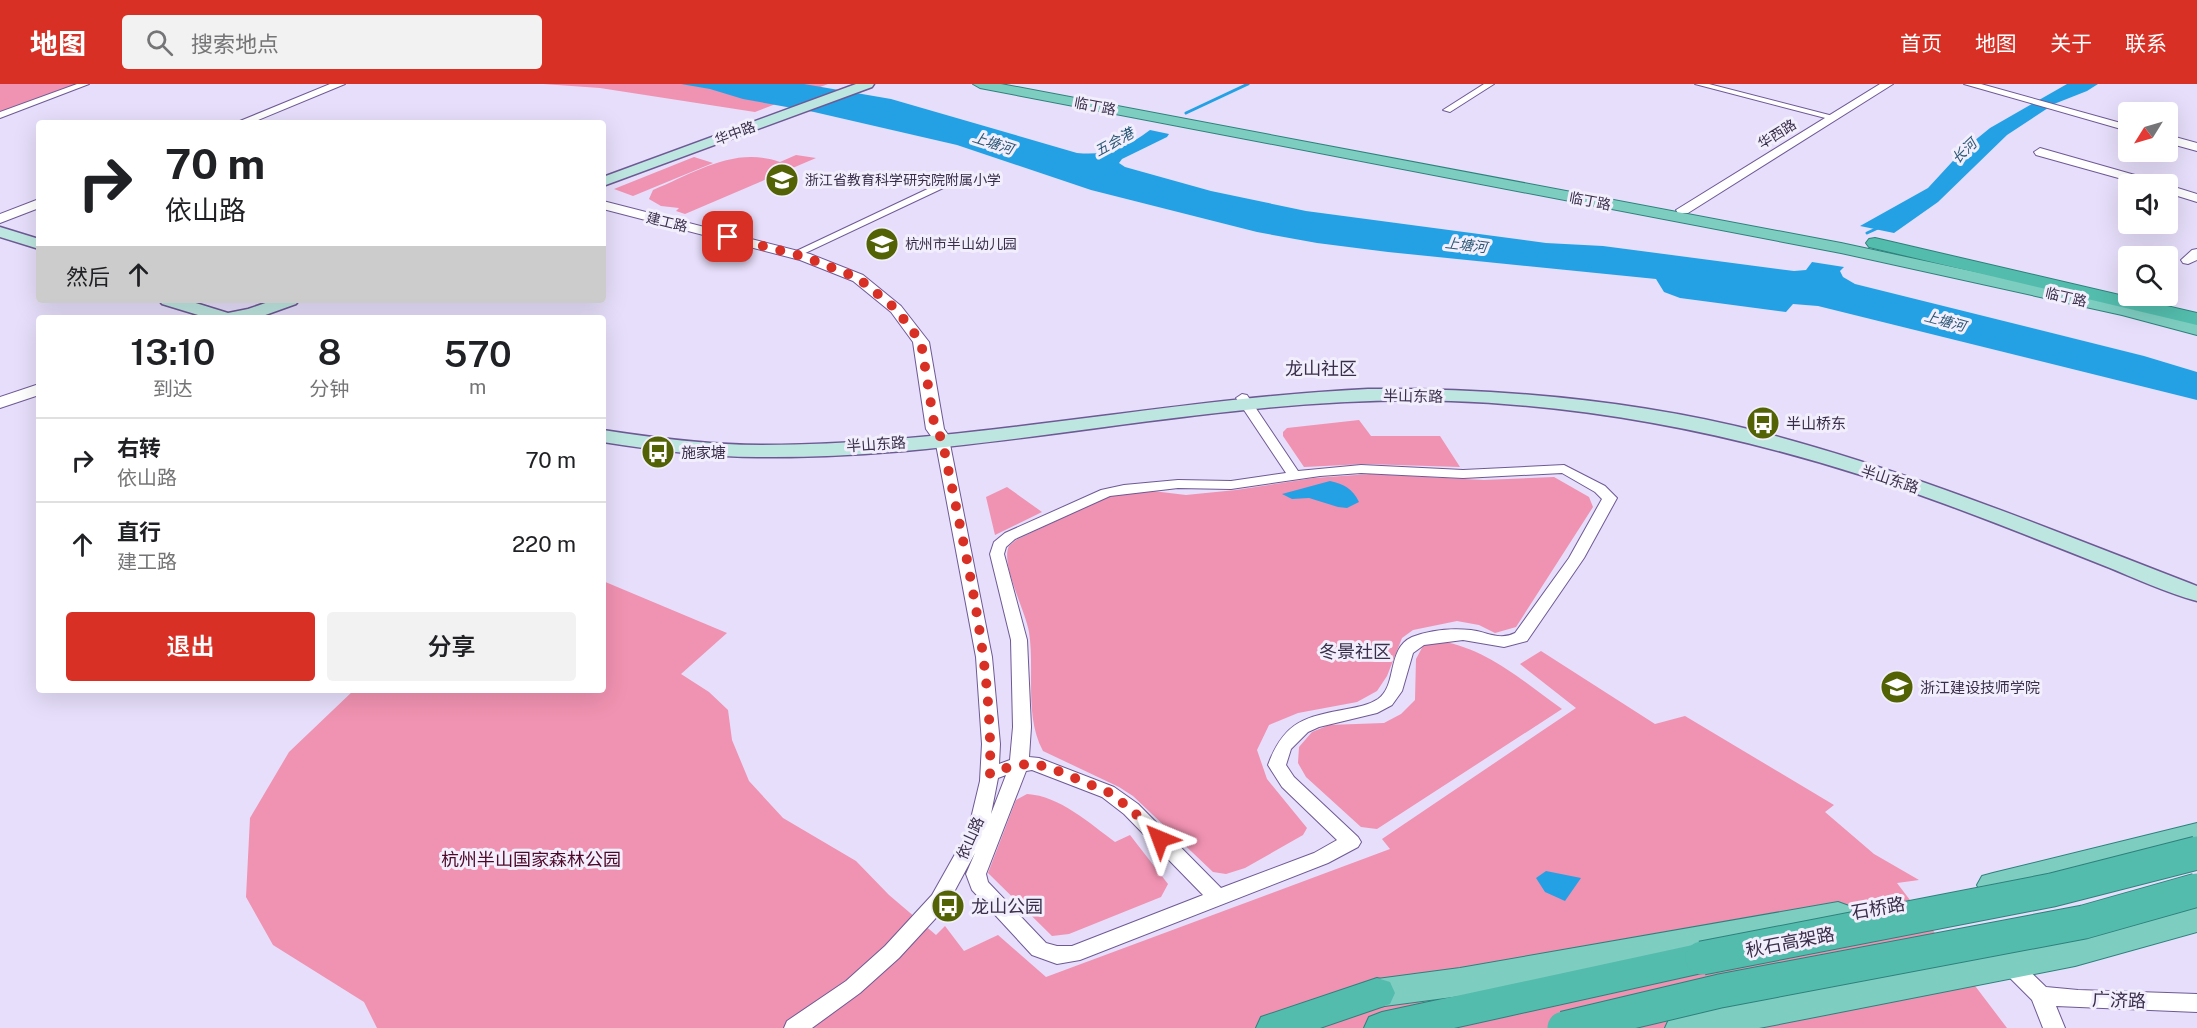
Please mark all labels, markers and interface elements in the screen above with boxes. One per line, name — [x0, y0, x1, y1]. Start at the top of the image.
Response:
search box — [122, 15, 542, 69]
icon: search — [143, 26, 176, 59]
text: 地图 — [30, 27, 86, 60]
text: 搜索地点 — [191, 31, 279, 57]
text: 首页 — [1900, 31, 1942, 56]
text: 地图 — [1975, 31, 2017, 56]
text: 关于 — [2050, 31, 2092, 56]
text: 联系 — [2125, 31, 2167, 56]
street label: 临丁路 — [1073, 94, 1117, 118]
north arrow — [2118, 102, 2178, 162]
map controls — [2118, 102, 2178, 306]
street label: 华西路 — [1755, 116, 1799, 152]
street label: 华中路 — [713, 118, 757, 148]
water label: 五会港 — [1092, 124, 1138, 159]
water label: 上塘河 — [971, 129, 1018, 158]
water label: 长河 — [1948, 133, 1982, 166]
text: 70 m — [165, 139, 265, 188]
icon: right — [66, 144, 144, 222]
school or university icon: 浙江省教育科学研究院附属小学 — [764, 162, 800, 198]
place label: 浙江省教育科学研究院附属小学 — [805, 172, 1001, 188]
button: sound — [2118, 174, 2178, 234]
street label: 临丁路 — [1568, 189, 1612, 213]
text: 依山路 — [165, 194, 246, 226]
street label: 建工路 — [645, 209, 689, 235]
pin — [702, 211, 753, 262]
icon: arrive — [711, 220, 744, 253]
school or university icon: 杭州市半山幼儿园 — [864, 226, 900, 262]
water label: 上塘河 — [1444, 235, 1491, 256]
place label: 杭州市半山幼儿园 — [905, 236, 1017, 252]
button: search — [2118, 246, 2178, 306]
icon: ahead — [122, 258, 155, 291]
text: 然后 — [66, 264, 110, 290]
street label: 临丁路 — [2044, 284, 2088, 310]
water label: 上塘河 — [1923, 308, 1970, 335]
text: 13:10 — [130, 331, 215, 373]
text: 8 — [318, 331, 341, 373]
text: 570 — [444, 333, 512, 375]
district label: 龙山社区 — [1285, 358, 1357, 379]
text: m — [469, 375, 486, 399]
text: 到达 — [153, 377, 193, 401]
text: 分钟 — [310, 377, 350, 401]
street label: 半山东路 — [1383, 387, 1443, 405]
bus stop icon: 半山桥东 — [1745, 405, 1781, 441]
place label: 半山桥东 — [1786, 415, 1846, 432]
street label: 半山东路 — [845, 433, 907, 455]
bus stop icon: 施家塘 — [640, 434, 676, 470]
text: 右转 — [117, 435, 161, 461]
icon: right — [66, 444, 99, 477]
place label: 施家塘 — [681, 444, 726, 461]
text: 70 m — [525, 447, 576, 473]
street label: 半山东路 — [1859, 462, 1921, 496]
text: 依山路 — [117, 466, 177, 490]
text: 直行 — [117, 519, 161, 545]
icon: ahead — [66, 528, 99, 561]
text: 220 m — [512, 531, 576, 557]
text: 建工路 — [117, 550, 177, 574]
button: 退出 — [66, 612, 315, 681]
button: 分享 — [327, 612, 576, 681]
district label: 冬景社区 — [1319, 641, 1391, 662]
school or university icon: 浙江建设技师学院 — [1879, 669, 1915, 705]
place label: 浙江建设技师学院 — [1920, 679, 2040, 696]
position arrow — [1128, 807, 1192, 871]
street label: 依山路 — [953, 814, 987, 862]
park label: 杭州半山国家森林公园 — [441, 849, 621, 870]
bus stop icon: 龙山公园 — [930, 888, 966, 924]
street label: 石桥路 — [1850, 893, 1906, 923]
place label: 龙山公园 — [971, 896, 1043, 917]
street label: 秋石高架路 — [1744, 923, 1836, 961]
street label: 广济路 — [2092, 989, 2146, 1011]

